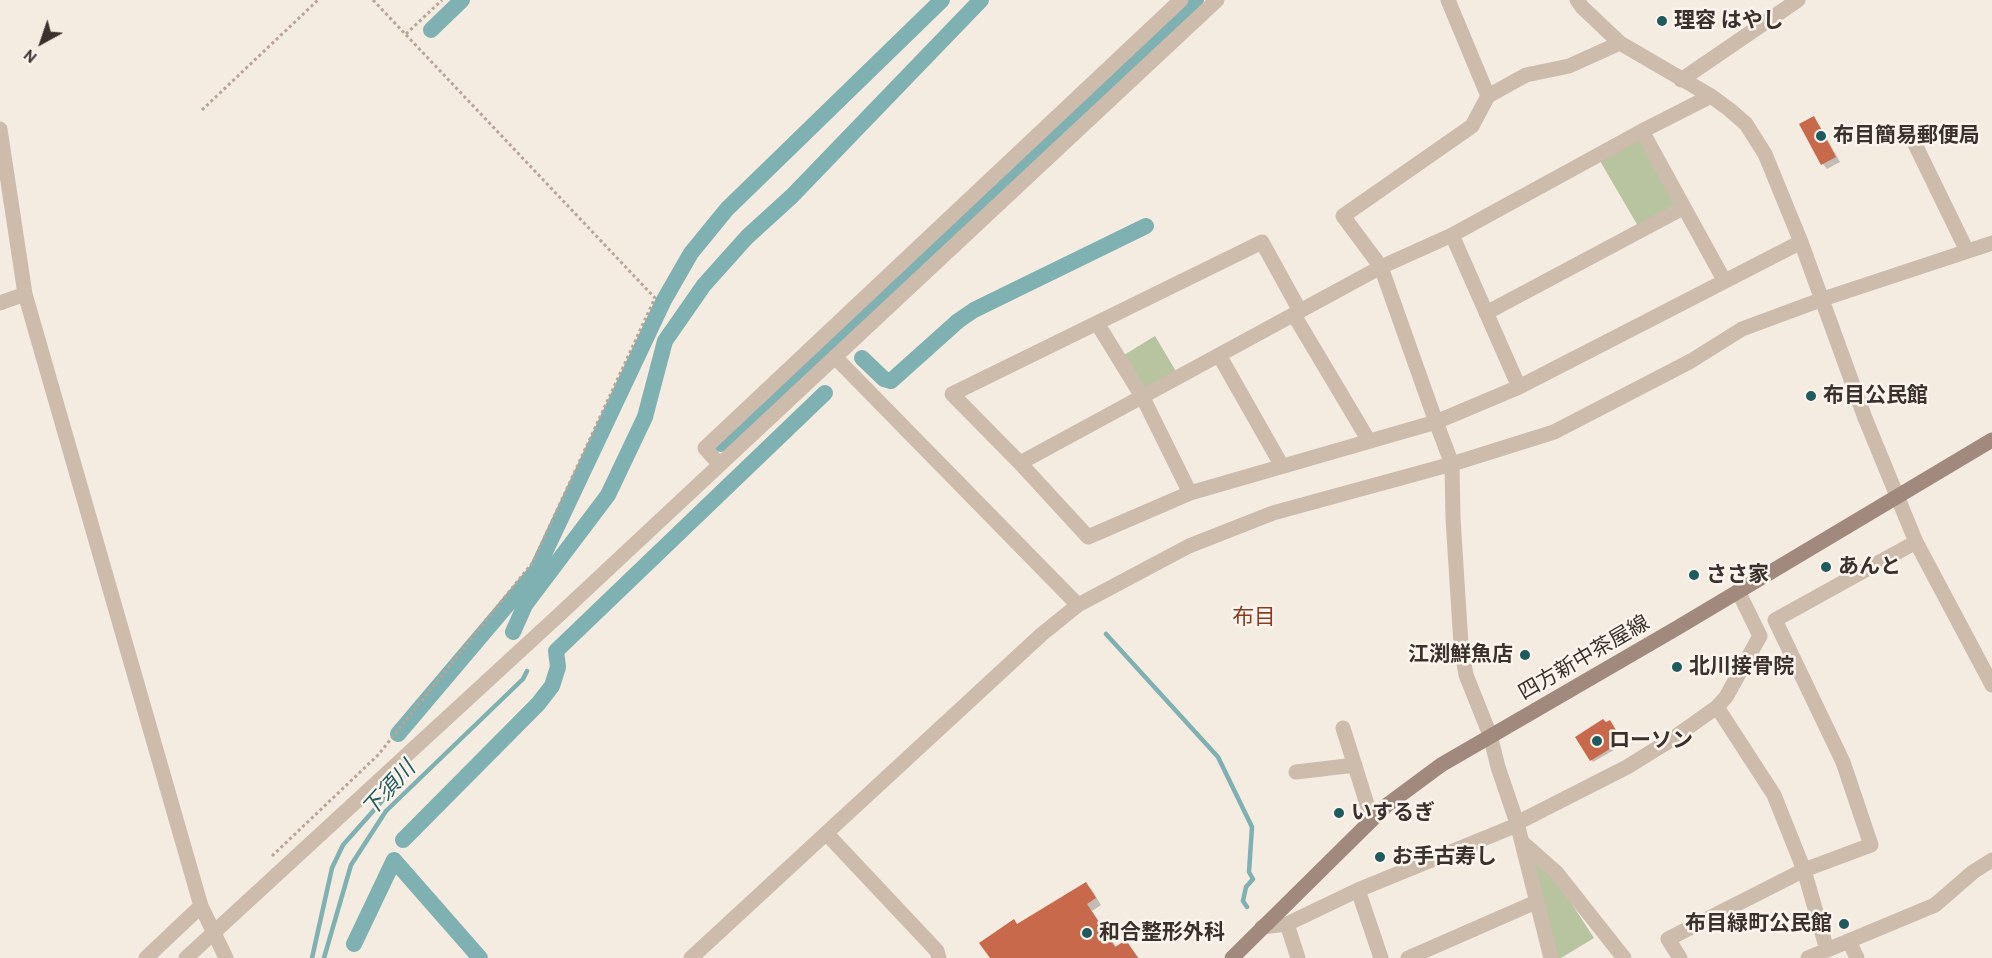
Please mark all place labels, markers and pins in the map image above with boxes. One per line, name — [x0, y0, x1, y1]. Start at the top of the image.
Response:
place label: 理容 はやし — [1674, 8, 1784, 34]
marker: 理容 はやし — [1655, 14, 1669, 28]
place label: 布目簡易郵便局 — [1833, 123, 1980, 149]
marker: 布目簡易郵便局 — [1814, 129, 1828, 143]
place label: 布目公民館 — [1823, 383, 1928, 409]
marker: 布目公民館 — [1804, 389, 1818, 403]
place label: あんと — [1838, 554, 1901, 580]
marker: あんと — [1819, 560, 1833, 574]
place label: ささ家 — [1706, 562, 1769, 588]
marker: ささ家 — [1687, 568, 1701, 582]
place label: 江渕鮮魚店 — [1408, 642, 1513, 668]
marker: 江渕鮮魚店 — [1518, 648, 1532, 662]
place label: 北川接骨院 — [1689, 654, 1794, 680]
marker: 北川接骨院 — [1670, 660, 1684, 674]
place label: ローソン — [1609, 728, 1693, 754]
marker: ローソン — [1590, 734, 1604, 748]
place label: いするぎ — [1351, 800, 1435, 826]
marker: いするぎ — [1332, 806, 1346, 820]
place label: お手古寿し — [1392, 844, 1497, 870]
marker: お手古寿し — [1373, 850, 1387, 864]
place label: 布目緑町公民館 — [1685, 911, 1832, 937]
marker: 布目緑町公民館 — [1837, 917, 1851, 931]
place label: 和合整形外科 — [1099, 920, 1225, 946]
marker: 和合整形外科 — [1080, 926, 1094, 940]

